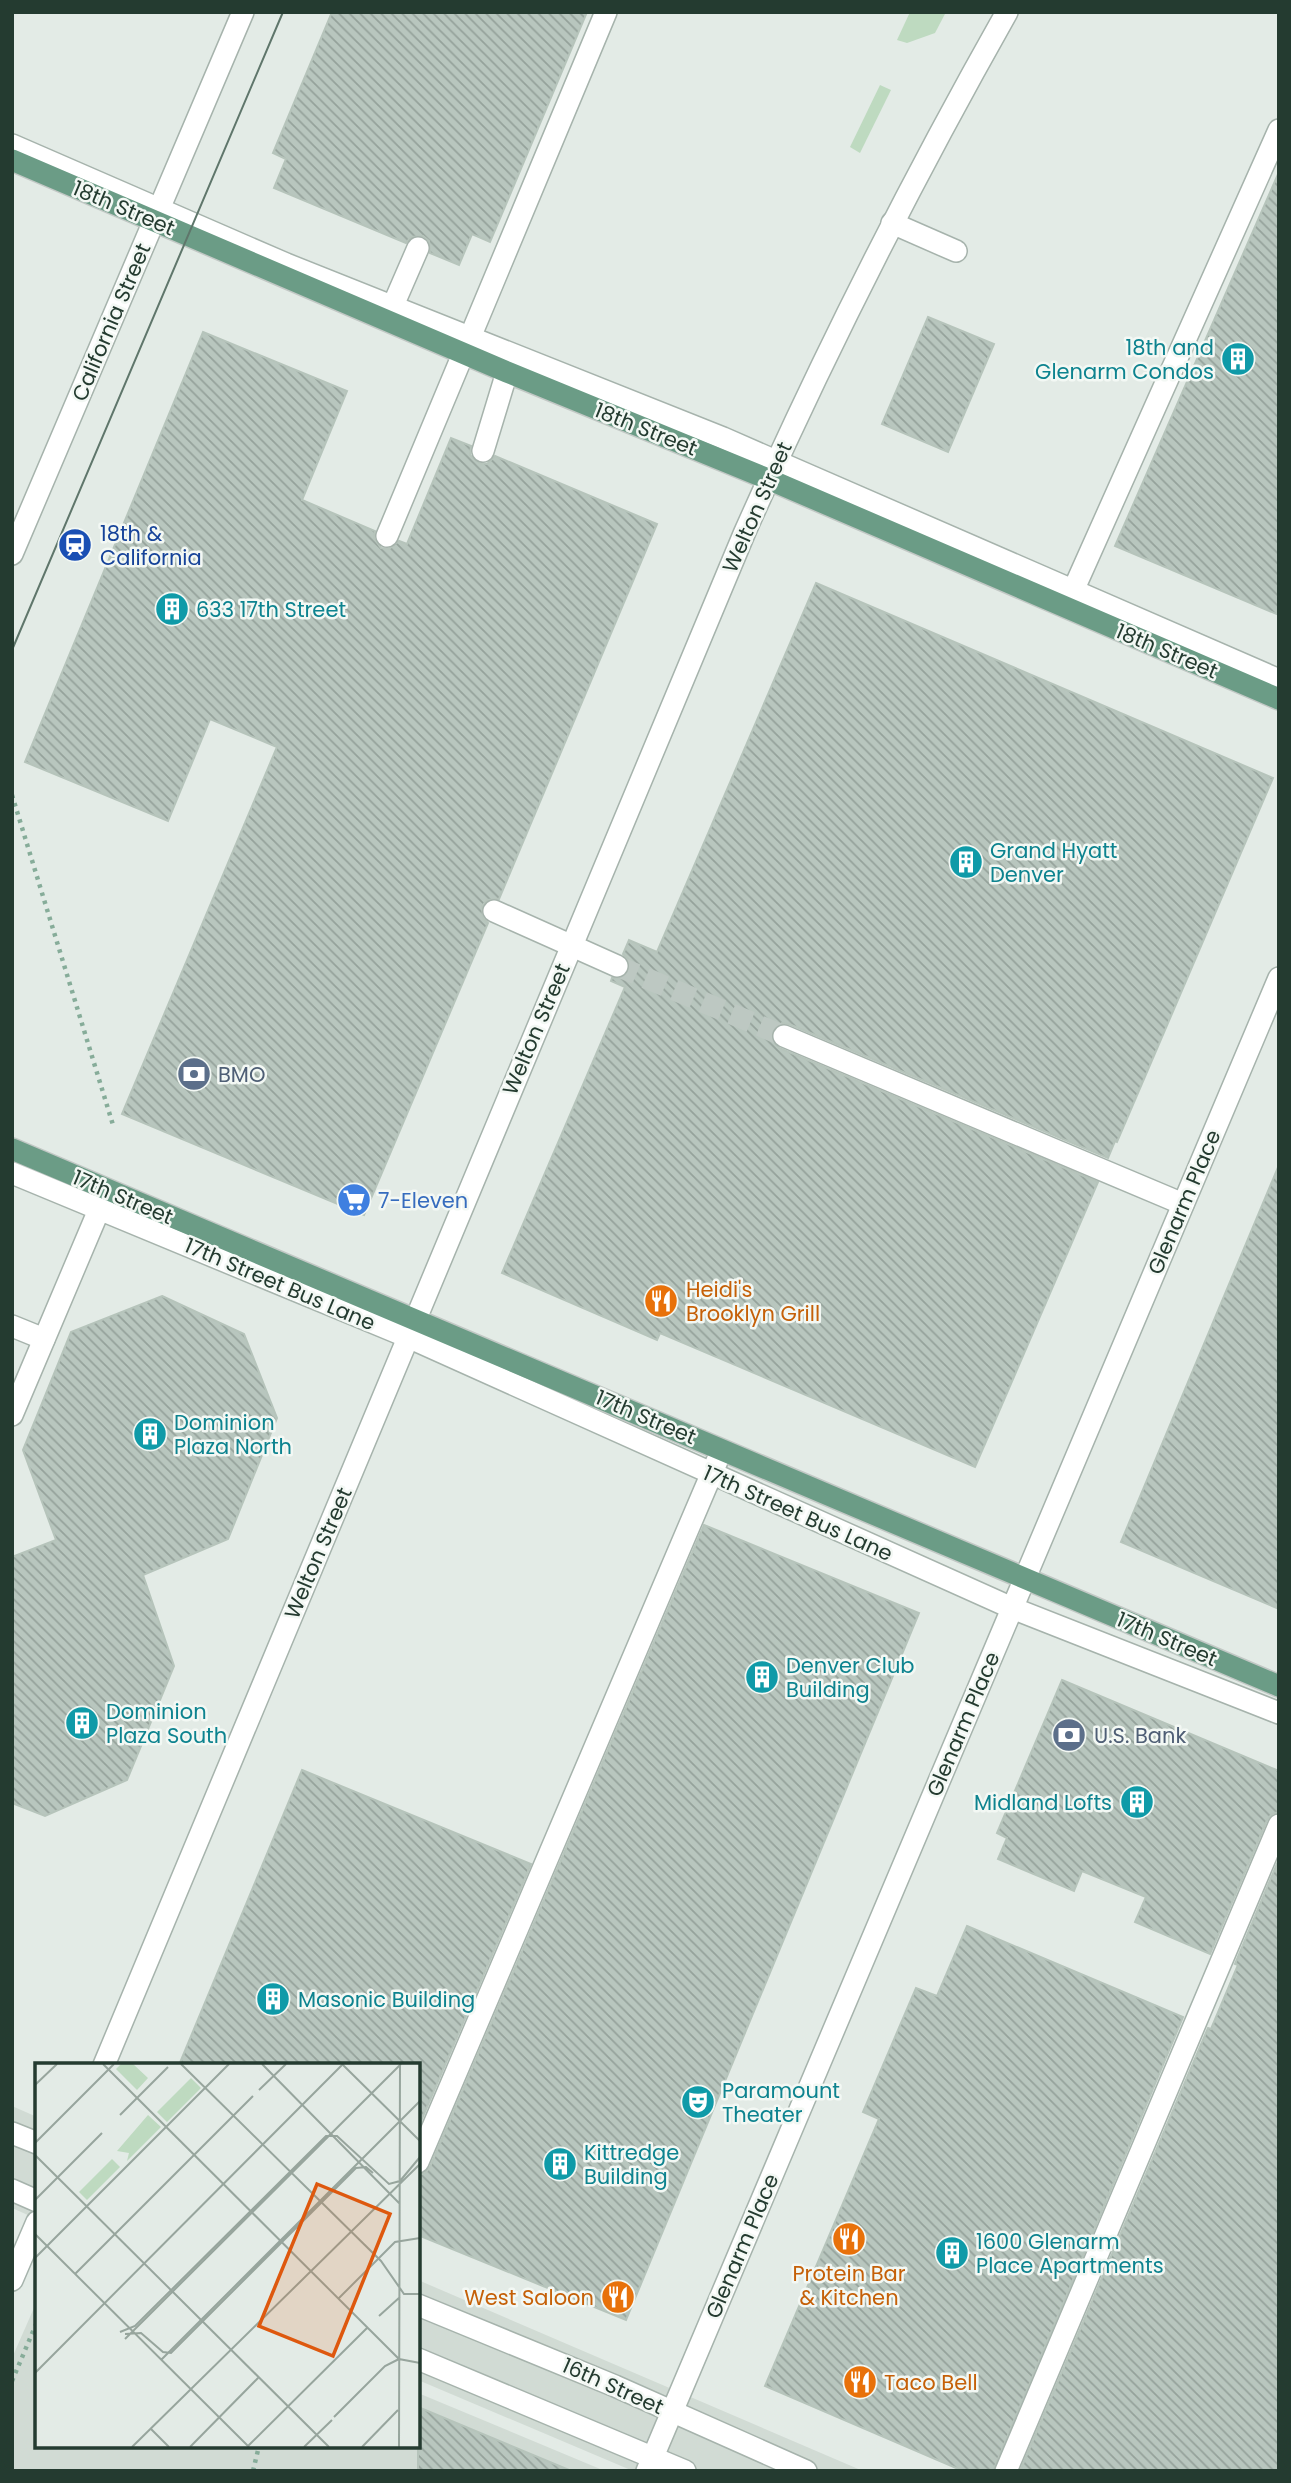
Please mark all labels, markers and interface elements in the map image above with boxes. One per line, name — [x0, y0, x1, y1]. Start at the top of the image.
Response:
street label: 18th Street — [69, 174, 179, 242]
street label: California Street — [65, 239, 157, 405]
place label: 18th and Glenarm Condos — [1035, 333, 1214, 386]
building icon: 18th and Glenarm Condos — [1219, 340, 1257, 378]
street label: 18th Street — [590, 395, 702, 463]
street label: Welton Street — [715, 437, 799, 577]
place label: 18th & California — [100, 519, 202, 572]
station icon: 18th & California — [56, 526, 94, 564]
building icon: 633 17th Street — [153, 590, 191, 628]
place label: 633 17th Street — [196, 595, 346, 624]
street label: 18th Street — [1112, 617, 1222, 685]
place label: Grand Hyatt Denver — [990, 836, 1117, 889]
building icon: Grand Hyatt Denver — [947, 843, 985, 881]
street label: Welton Street — [495, 959, 577, 1099]
bank icon: BMO — [175, 1055, 213, 1093]
place label: BMO — [218, 1060, 265, 1089]
street label: Glenarm Place — [1140, 1125, 1228, 1279]
street label: 17th Street — [68, 1163, 178, 1231]
supermarket icon: 7-Eleven — [335, 1181, 373, 1219]
place label: 7-Eleven — [378, 1186, 468, 1215]
street label: 17th Street Bus Lane — [180, 1231, 380, 1337]
place label: Heidi's Brooklyn Grill — [686, 1275, 820, 1328]
restaurant icon: Heidi's Brooklyn Grill — [642, 1282, 680, 1320]
street label: 17th Street — [591, 1383, 701, 1451]
place label: Dominion Plaza North — [174, 1408, 292, 1461]
building icon: Dominion Plaza North — [131, 1415, 169, 1453]
street label: 17th Street Bus Lane — [699, 1458, 897, 1568]
street label: Welton Street — [277, 1483, 359, 1623]
street label: 17th Street — [1112, 1605, 1222, 1673]
street label: Glenarm Place — [919, 1647, 1007, 1801]
place label: Denver Club Building — [786, 1651, 915, 1704]
building icon: Denver Club Building — [743, 1658, 781, 1696]
place label: Dominion Plaza South — [106, 1697, 227, 1750]
building icon: Dominion Plaza South — [63, 1704, 101, 1742]
bank icon: U.S. Bank — [1050, 1716, 1088, 1754]
place label: U.S. Bank — [1094, 1721, 1186, 1750]
building icon: Midland Lofts — [1118, 1783, 1156, 1821]
place label: Midland Lofts — [974, 1788, 1112, 1817]
building icon: Masonic Building — [254, 1980, 292, 2018]
place label: Masonic Building — [298, 1985, 475, 2014]
inset map — [35, 2063, 420, 2448]
place label: Paramount Theater — [722, 2076, 840, 2129]
theatre icon: Paramount Theater — [679, 2083, 717, 2121]
place label: Kittredge Building — [584, 2138, 679, 2191]
building icon: Kittredge Building — [541, 2145, 579, 2183]
street label: Glenarm Place — [698, 2169, 786, 2323]
restaurant icon: Protein Bar & Kitchen — [830, 2220, 868, 2258]
place label: 1600 Glenarm Place Apartments — [976, 2227, 1164, 2280]
building icon: 1600 Glenarm Place Apartments — [933, 2234, 971, 2272]
place label: Protein Bar & Kitchen — [792, 2259, 906, 2312]
restaurant icon: West Saloon — [599, 2278, 637, 2316]
place label: West Saloon — [464, 2283, 594, 2312]
street label: 16th Street — [558, 2351, 668, 2421]
restaurant icon: Taco Bell — [841, 2363, 879, 2401]
place label: Taco Bell — [884, 2368, 978, 2397]

